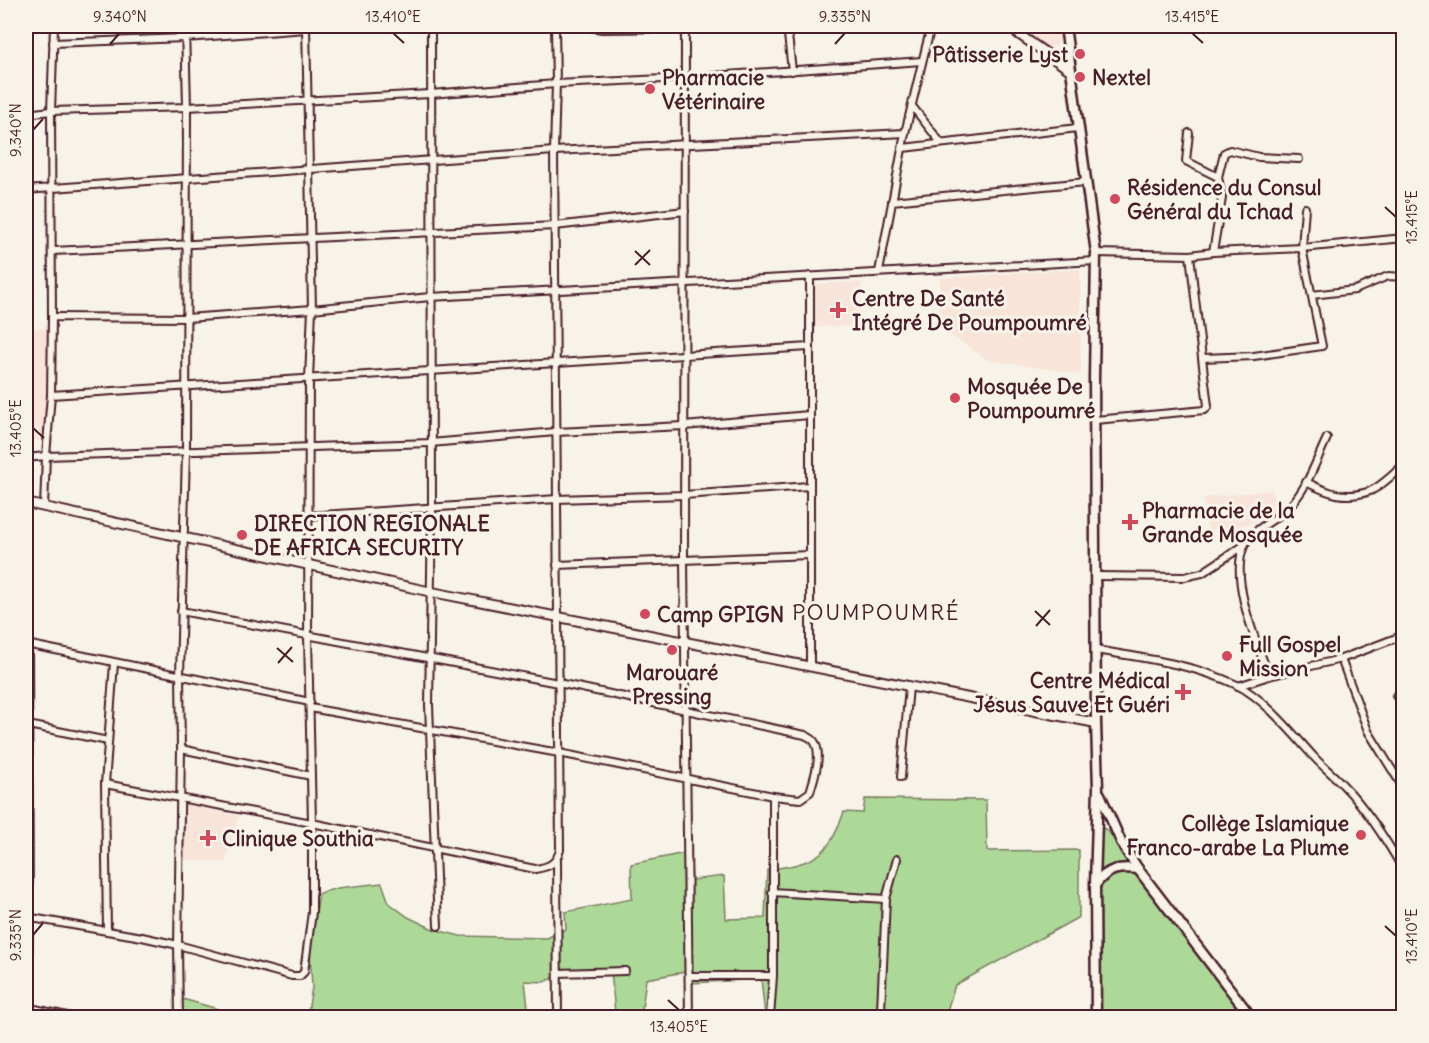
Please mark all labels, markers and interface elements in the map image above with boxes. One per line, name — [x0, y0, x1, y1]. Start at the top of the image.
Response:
text: 9.340°N — [93, 7, 147, 26]
text: 13.410°E — [365, 7, 421, 26]
text: 9.335°N — [819, 7, 871, 26]
text: 13.415°E — [1165, 7, 1219, 26]
place label: Pâtisserie Lyst — [932, 41, 1069, 68]
marker: Pâtisserie Lyst — [1073, 47, 1087, 61]
place label: Pharmacie Vétérinaire — [662, 64, 765, 115]
place label: Nextel — [1092, 64, 1151, 91]
marker: Nextel — [1073, 70, 1087, 84]
marker: Pharmacie Vétérinaire — [643, 82, 657, 96]
text: 9.340°N — [6, 103, 25, 157]
place label: Résidence du Consul Général du Tchad — [1127, 174, 1322, 225]
text: 13.415°E — [1402, 190, 1421, 244]
marker: Résidence du Consul Général du Tchad — [1108, 192, 1122, 206]
place label: Centre De Santé Intégré De Poumpoumré — [852, 285, 1087, 336]
marker: Centre De Santé Intégré De Poumpoumré — [829, 301, 847, 319]
place label: Mosquée De Poumpoumré — [967, 373, 1095, 424]
marker: Mosquée De Poumpoumré — [948, 391, 962, 405]
text: 13.405°E — [6, 399, 25, 457]
place label: Pharmacie de la Grande Mosquée — [1142, 497, 1303, 548]
place label: DIRECTION REGIONALE DE AFRICA SECURITY — [254, 510, 490, 561]
marker: Pharmacie de la Grande Mosquée — [1123, 515, 1137, 529]
marker: DIRECTION REGIONALE DE AFRICA SECURITY — [235, 528, 249, 542]
district label: POUMPOUMRÉ — [792, 598, 960, 626]
place label: Camp GPIGN — [657, 601, 784, 628]
marker: Camp GPIGN — [638, 607, 652, 621]
place label: Full Gospel Mission — [1239, 631, 1341, 682]
marker: Marouaré Pressing — [665, 643, 679, 657]
marker: Full Gospel Mission — [1220, 649, 1234, 663]
place label: Marouaré Pressing — [626, 659, 718, 710]
place label: Centre Médical Jésus Sauve Et Guéri — [973, 667, 1170, 718]
marker: Centre Médical Jésus Sauve Et Guéri — [1174, 683, 1192, 701]
place label: Collège Islamique Franco-arabe La Plume — [1126, 810, 1349, 861]
place label: Clinique Southia — [222, 825, 374, 852]
marker: Collège Islamique Franco-arabe La Plume — [1354, 828, 1368, 842]
marker: Clinique Southia — [199, 829, 217, 847]
text: 13.410°E — [1402, 908, 1421, 964]
text: 9.335°N — [6, 909, 25, 961]
text: 13.405°E — [650, 1017, 708, 1036]

